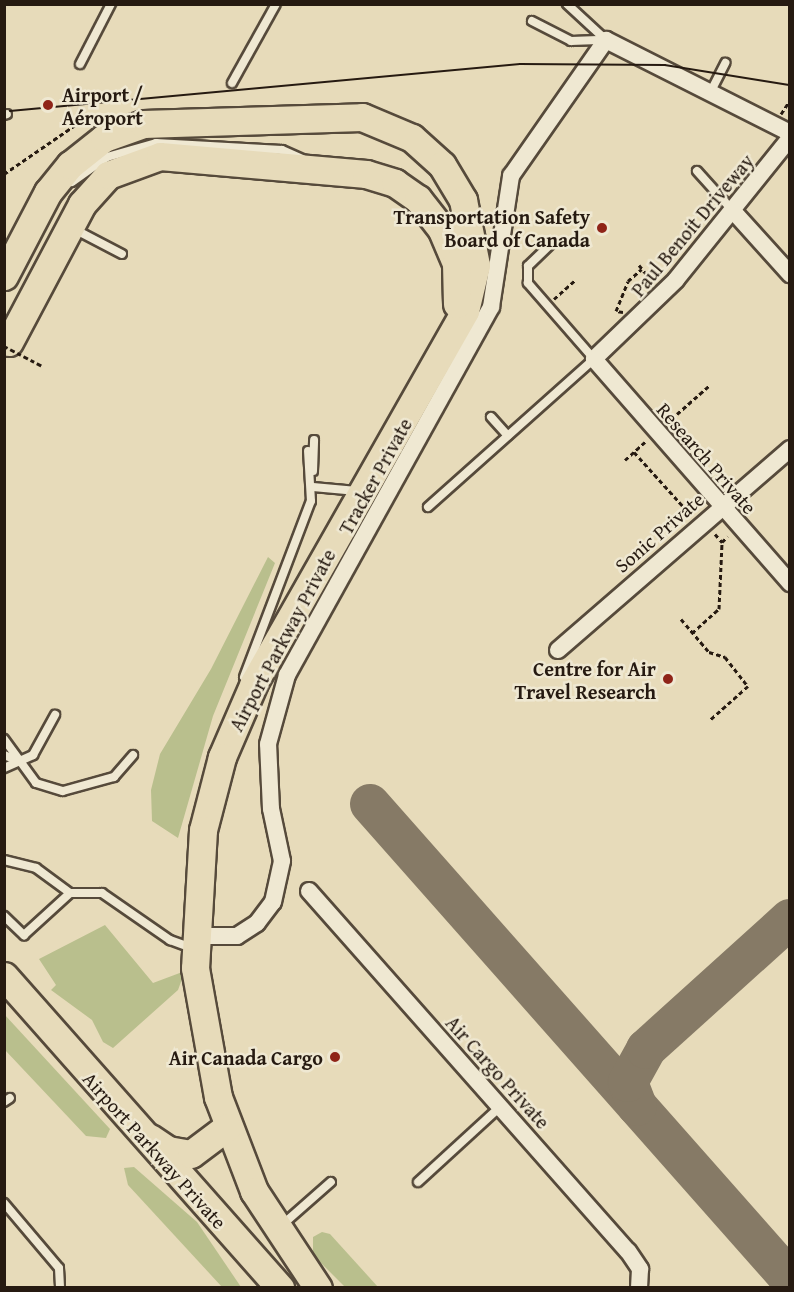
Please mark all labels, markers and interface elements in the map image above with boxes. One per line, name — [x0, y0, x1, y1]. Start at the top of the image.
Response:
place label: Airport / Aéroport — [62, 82, 143, 129]
marker: Airport / Aéroport — [39, 96, 57, 114]
street label: Paul Benoit Driveway — [625, 149, 759, 301]
place label: Transportation Safety Board of Canada — [393, 204, 590, 251]
marker: Transportation Safety Board of Canada — [595, 221, 609, 235]
street label: Research Private — [652, 397, 762, 519]
street label: Tracker Private — [333, 414, 417, 538]
street label: Sonic Private — [610, 487, 708, 577]
street label: Airport Parkway Private — [224, 545, 340, 735]
place label: Centre for Air Travel Research — [515, 656, 656, 703]
marker: Centre for Air Travel Research — [661, 672, 675, 686]
street label: Air Cargo Private — [441, 1011, 555, 1133]
place label: Air Canada Cargo — [169, 1045, 323, 1069]
marker: Air Canada Cargo — [328, 1050, 342, 1064]
street label: Airport Parkway Private — [78, 1067, 232, 1233]

